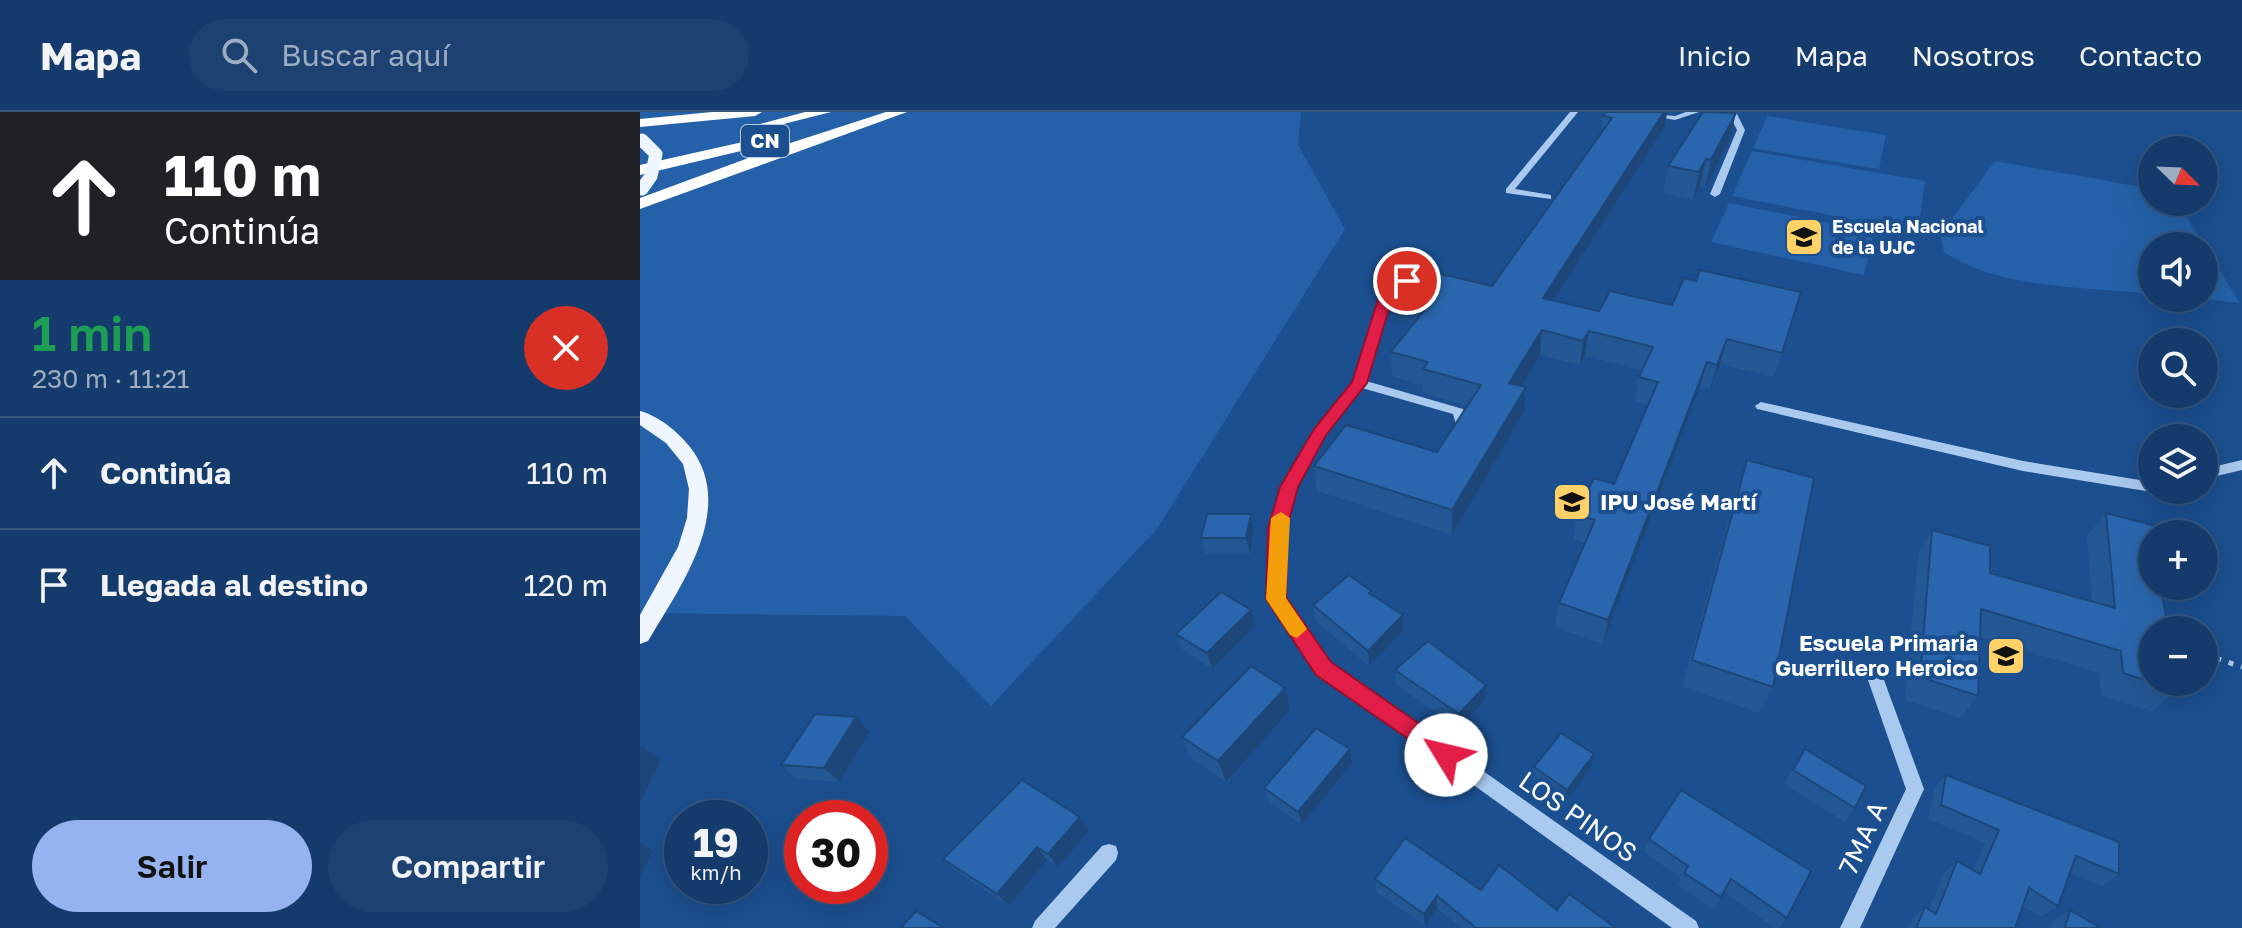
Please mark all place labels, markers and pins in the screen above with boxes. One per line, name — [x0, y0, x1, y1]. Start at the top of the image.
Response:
place label: Escuela Nacional de la UJC — [1832, 215, 1984, 258]
school or university icon: Escuela Nacional de la UJC — [1783, 216, 1825, 258]
pin — [1373, 247, 1441, 315]
school or university icon: IPU José Martí — [1551, 481, 1593, 523]
place label: IPU José Martí — [1600, 488, 1758, 515]
place label: Escuela Primaria Guerrillero Heroico — [1775, 629, 1978, 681]
school or university icon: Escuela Primaria Guerrillero Heroico — [1985, 635, 2027, 677]

